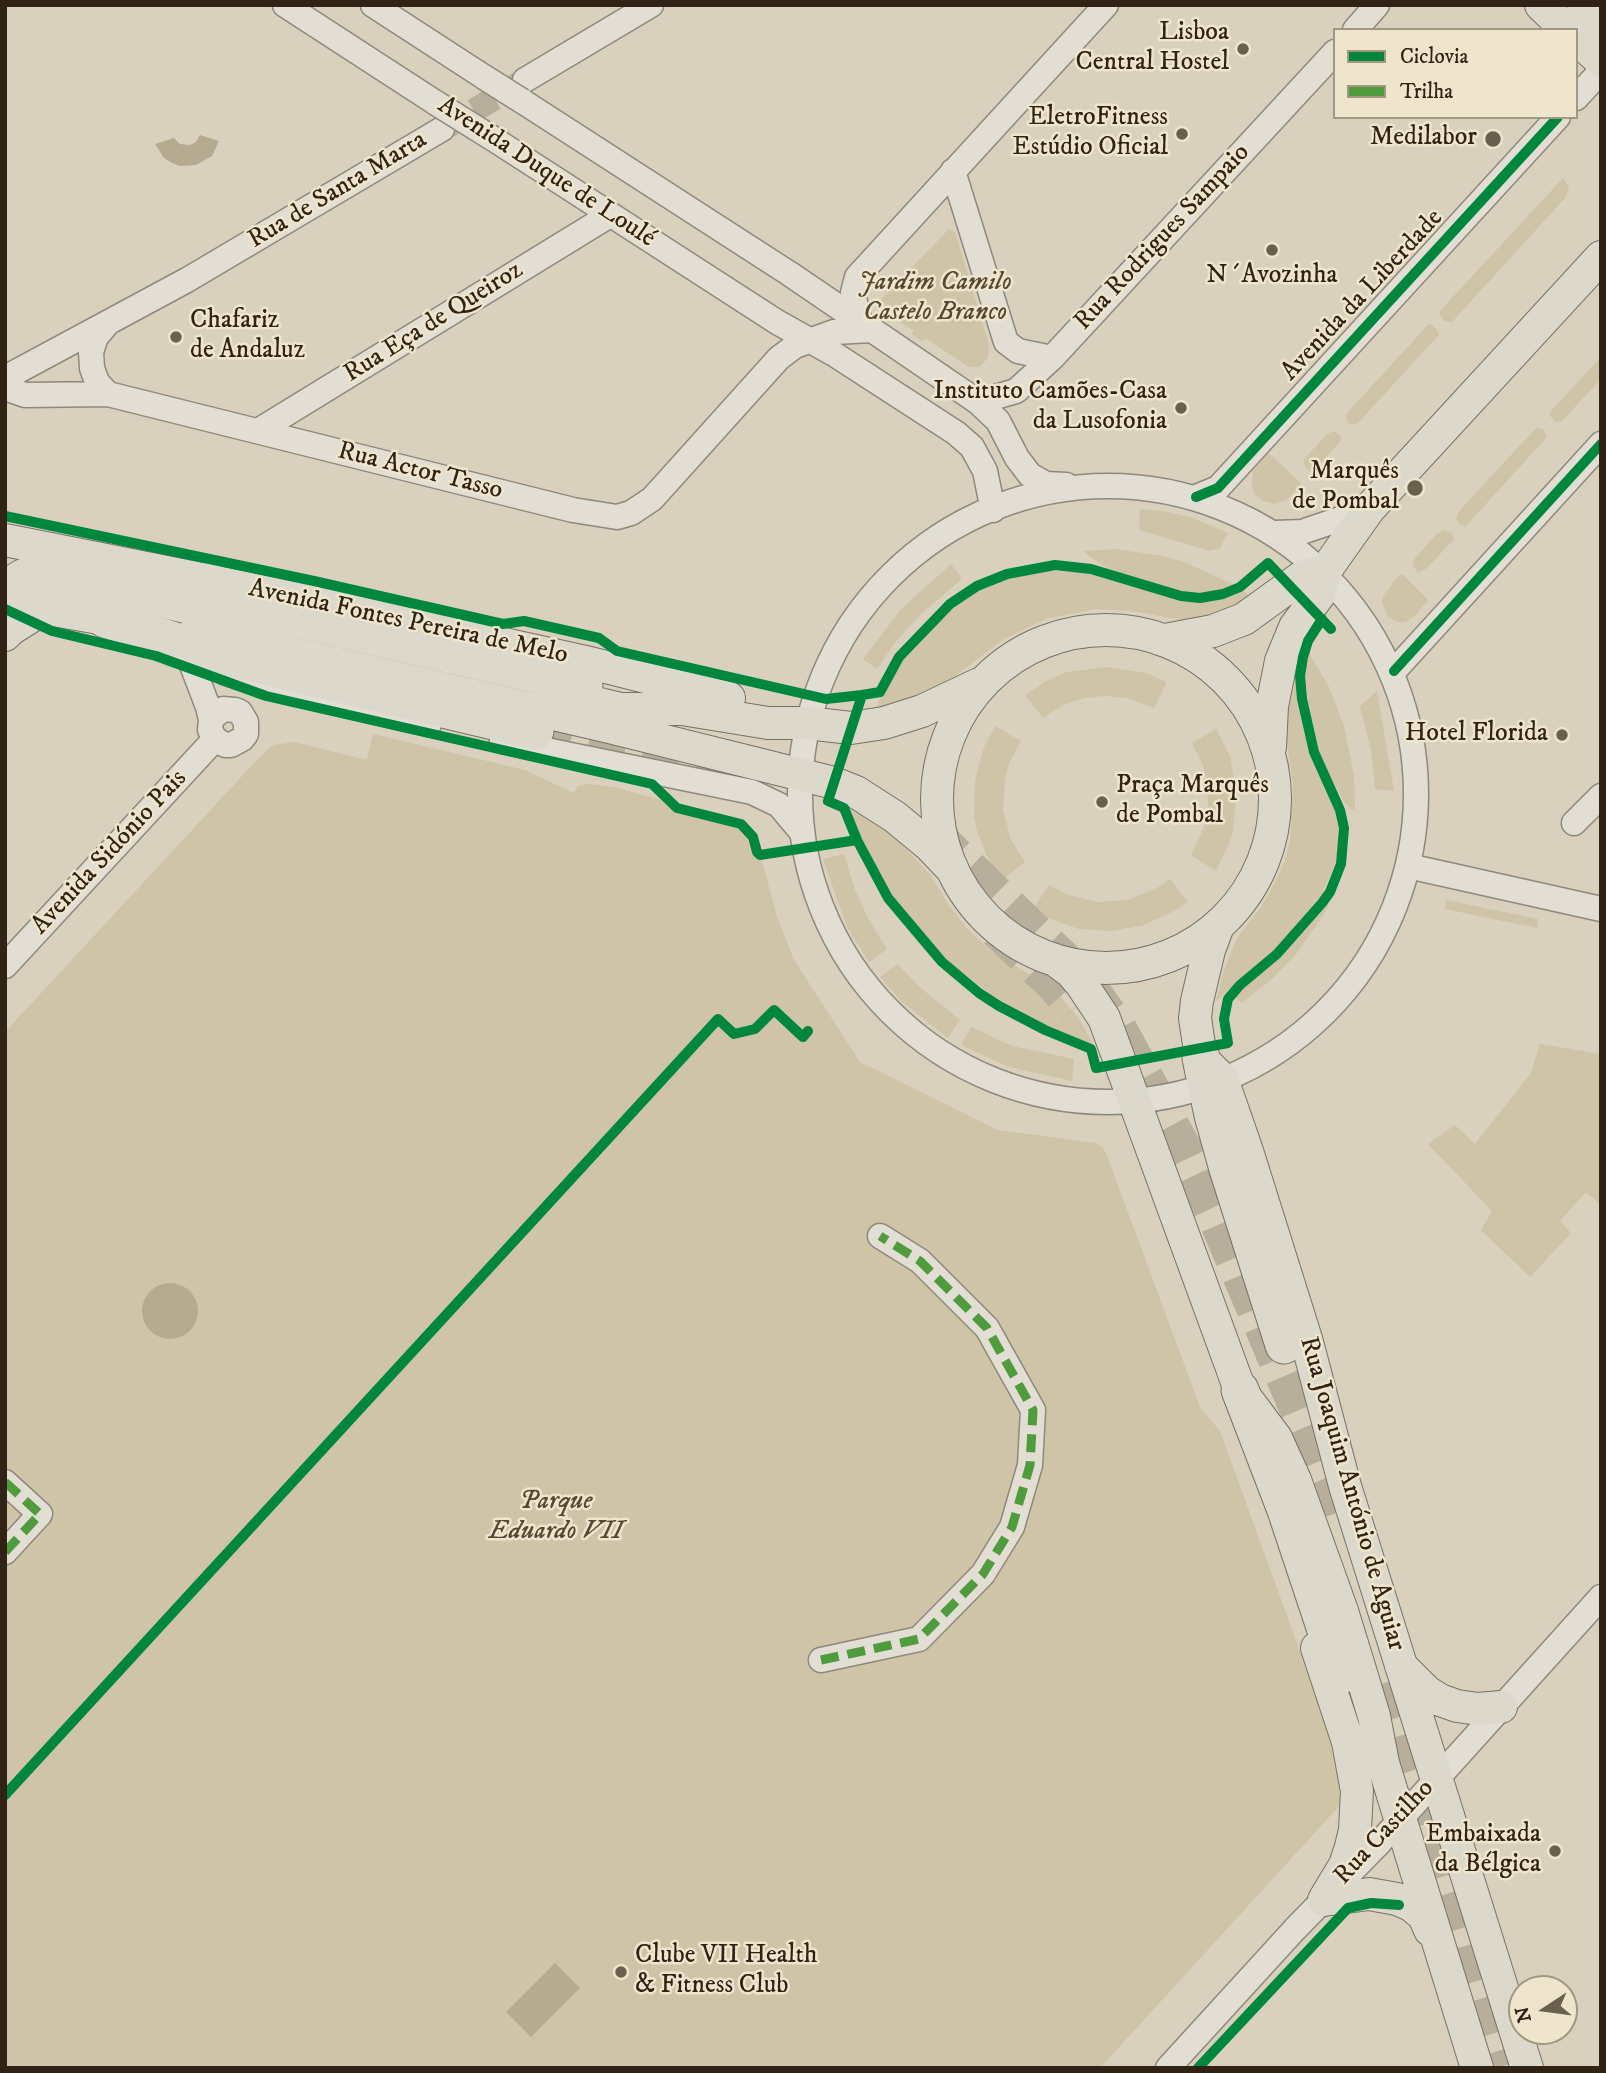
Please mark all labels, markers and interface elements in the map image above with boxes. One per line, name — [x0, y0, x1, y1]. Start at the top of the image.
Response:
place label: Lisboa Central Hostel — [1075, 18, 1229, 80]
legend — [1333, 28, 1578, 119]
marker: Lisboa Central Hostel — [1235, 41, 1251, 57]
text: Ciclovia — [1400, 44, 1468, 70]
text: Trilha — [1400, 79, 1453, 105]
street label: Avenida Duque de Loulé — [431, 91, 661, 255]
place label: EletroFitness Estúdio Oficial — [1012, 103, 1168, 164]
place label: Medilabor — [1370, 123, 1477, 155]
street label: Rua de Santa Marta — [243, 125, 433, 257]
marker: EletroFitness Estúdio Oficial — [1174, 126, 1190, 142]
marker: Medilabor — [1483, 129, 1503, 149]
street label: Rua Rodrigues Sampaio — [1069, 138, 1257, 338]
street label: Avenida da Liberdade — [1275, 204, 1451, 388]
marker: N´Avozinha — [1264, 242, 1280, 258]
street label: Rua Eça de Queiroz — [339, 255, 529, 391]
place label: N´Avozinha — [1206, 261, 1338, 293]
park label: Jardim Camilo Castelo Branco — [858, 268, 1012, 330]
place label: Chafariz de Andaluz — [190, 306, 305, 368]
marker: Chafariz de Andaluz — [168, 329, 184, 345]
place label: Instituto Camões-Casa da Lusofonia — [933, 377, 1167, 438]
marker: Instituto Camões-Casa da Lusofonia — [1173, 400, 1189, 416]
street label: Rua Actor Tasso — [334, 436, 506, 508]
place label: Marquês de Pombal — [1292, 457, 1399, 518]
marker: Marquês de Pombal — [1405, 478, 1425, 498]
street label: Avenida Fontes Pereira de Melo — [246, 574, 570, 672]
place label: Hotel Florida — [1405, 719, 1548, 751]
marker: Hotel Florida — [1554, 727, 1570, 743]
street label: Avenida Sidónio Pais — [26, 764, 194, 942]
place label: Praça Marquês de Pombal — [1116, 771, 1269, 832]
marker: Praça Marquês de Pombal — [1094, 794, 1110, 810]
street label: Rua Joaquim António de Aguiar — [1291, 1333, 1411, 1655]
park label: Parque Eduardo VII — [489, 1487, 623, 1548]
street label: Rua Castilho — [1328, 1774, 1442, 1892]
place label: Embaixada da Bélgica — [1425, 1820, 1541, 1882]
marker: Embaixada da Bélgica — [1547, 1843, 1563, 1859]
place label: Clube VII Health & Fitness Club — [635, 1941, 817, 2002]
marker: Clube VII Health & Fitness Club — [613, 1964, 629, 1980]
north arrow — [1508, 1975, 1578, 2045]
text: N — [1511, 2004, 1537, 2025]

